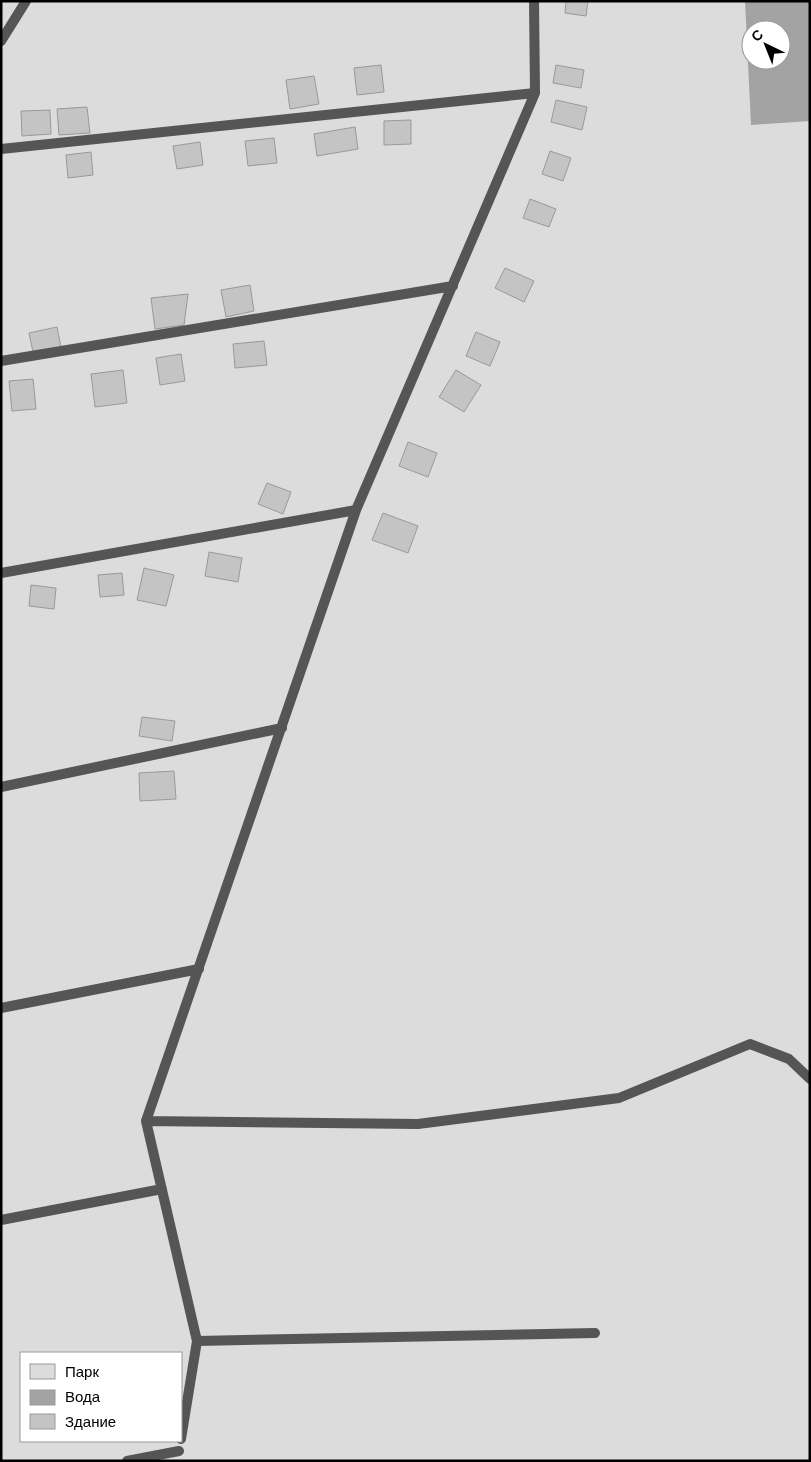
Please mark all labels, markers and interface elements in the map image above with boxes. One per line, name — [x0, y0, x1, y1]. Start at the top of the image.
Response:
north arrow — [741, 20, 791, 70]
text: С — [747, 25, 766, 45]
legend — [20, 1352, 182, 1442]
text: Парк — [65, 1362, 99, 1380]
text: Вода — [65, 1387, 101, 1405]
text: Здание — [65, 1412, 116, 1430]

